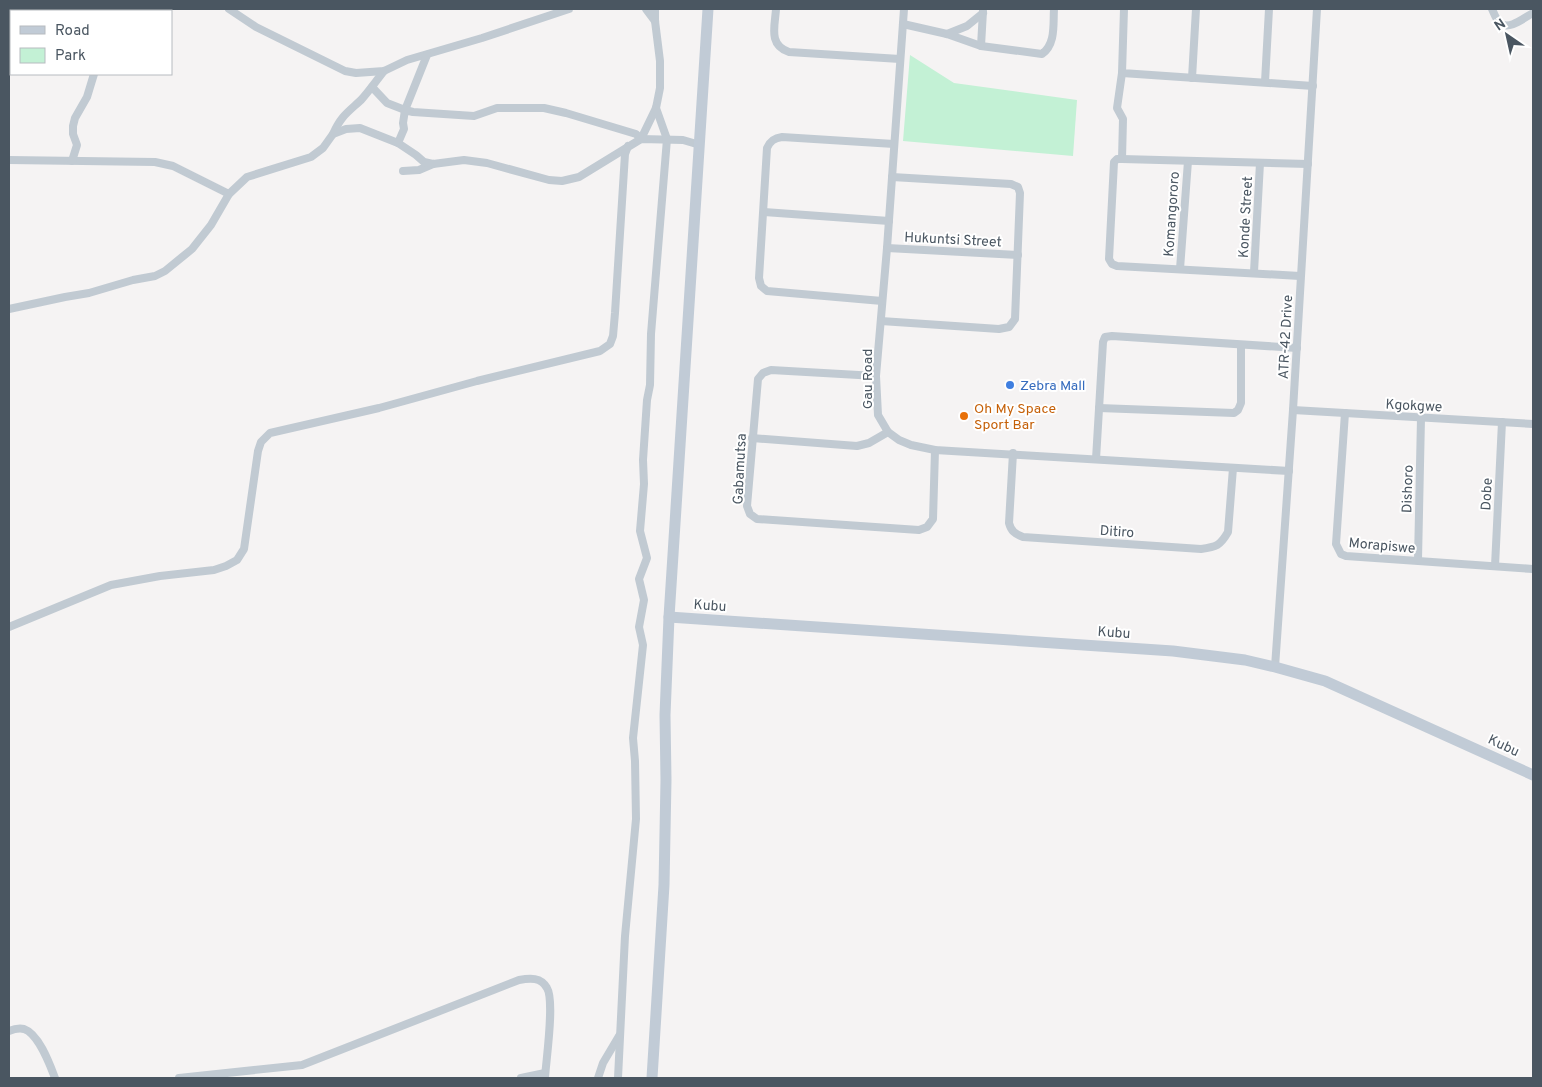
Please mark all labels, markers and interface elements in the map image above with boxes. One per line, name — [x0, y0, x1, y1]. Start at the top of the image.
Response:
legend — [10, 10, 172, 75]
north arrow — [1482, 10, 1532, 60]
text: N — [1492, 16, 1509, 35]
text: Road — [55, 22, 90, 41]
text: Park — [55, 47, 86, 66]
street label: Komangororo — [1161, 171, 1184, 257]
street label: Konde Street — [1236, 176, 1257, 258]
street label: Hukuntsi Street — [904, 229, 1002, 252]
street label: ATR-42 Drive — [1276, 294, 1297, 380]
street label: Gau Road — [860, 349, 877, 409]
place label: Zebra Mall — [1020, 378, 1086, 395]
marker: Zebra Mall — [1004, 379, 1016, 391]
street label: Kgokgwe — [1385, 397, 1443, 416]
place label: Oh My Space Sport Bar — [974, 401, 1056, 434]
marker: Oh My Space Sport Bar — [958, 410, 970, 422]
street label: Gabamutsa — [730, 433, 751, 505]
street label: Dishoro — [1399, 464, 1418, 514]
street label: Dobe — [1478, 477, 1497, 511]
street label: Ditiro — [1099, 523, 1135, 542]
street label: Morapiswe — [1348, 535, 1416, 558]
street label: Kubu — [693, 597, 727, 616]
street label: Kubu — [1097, 624, 1131, 643]
street label: Kubu — [1485, 732, 1522, 761]

